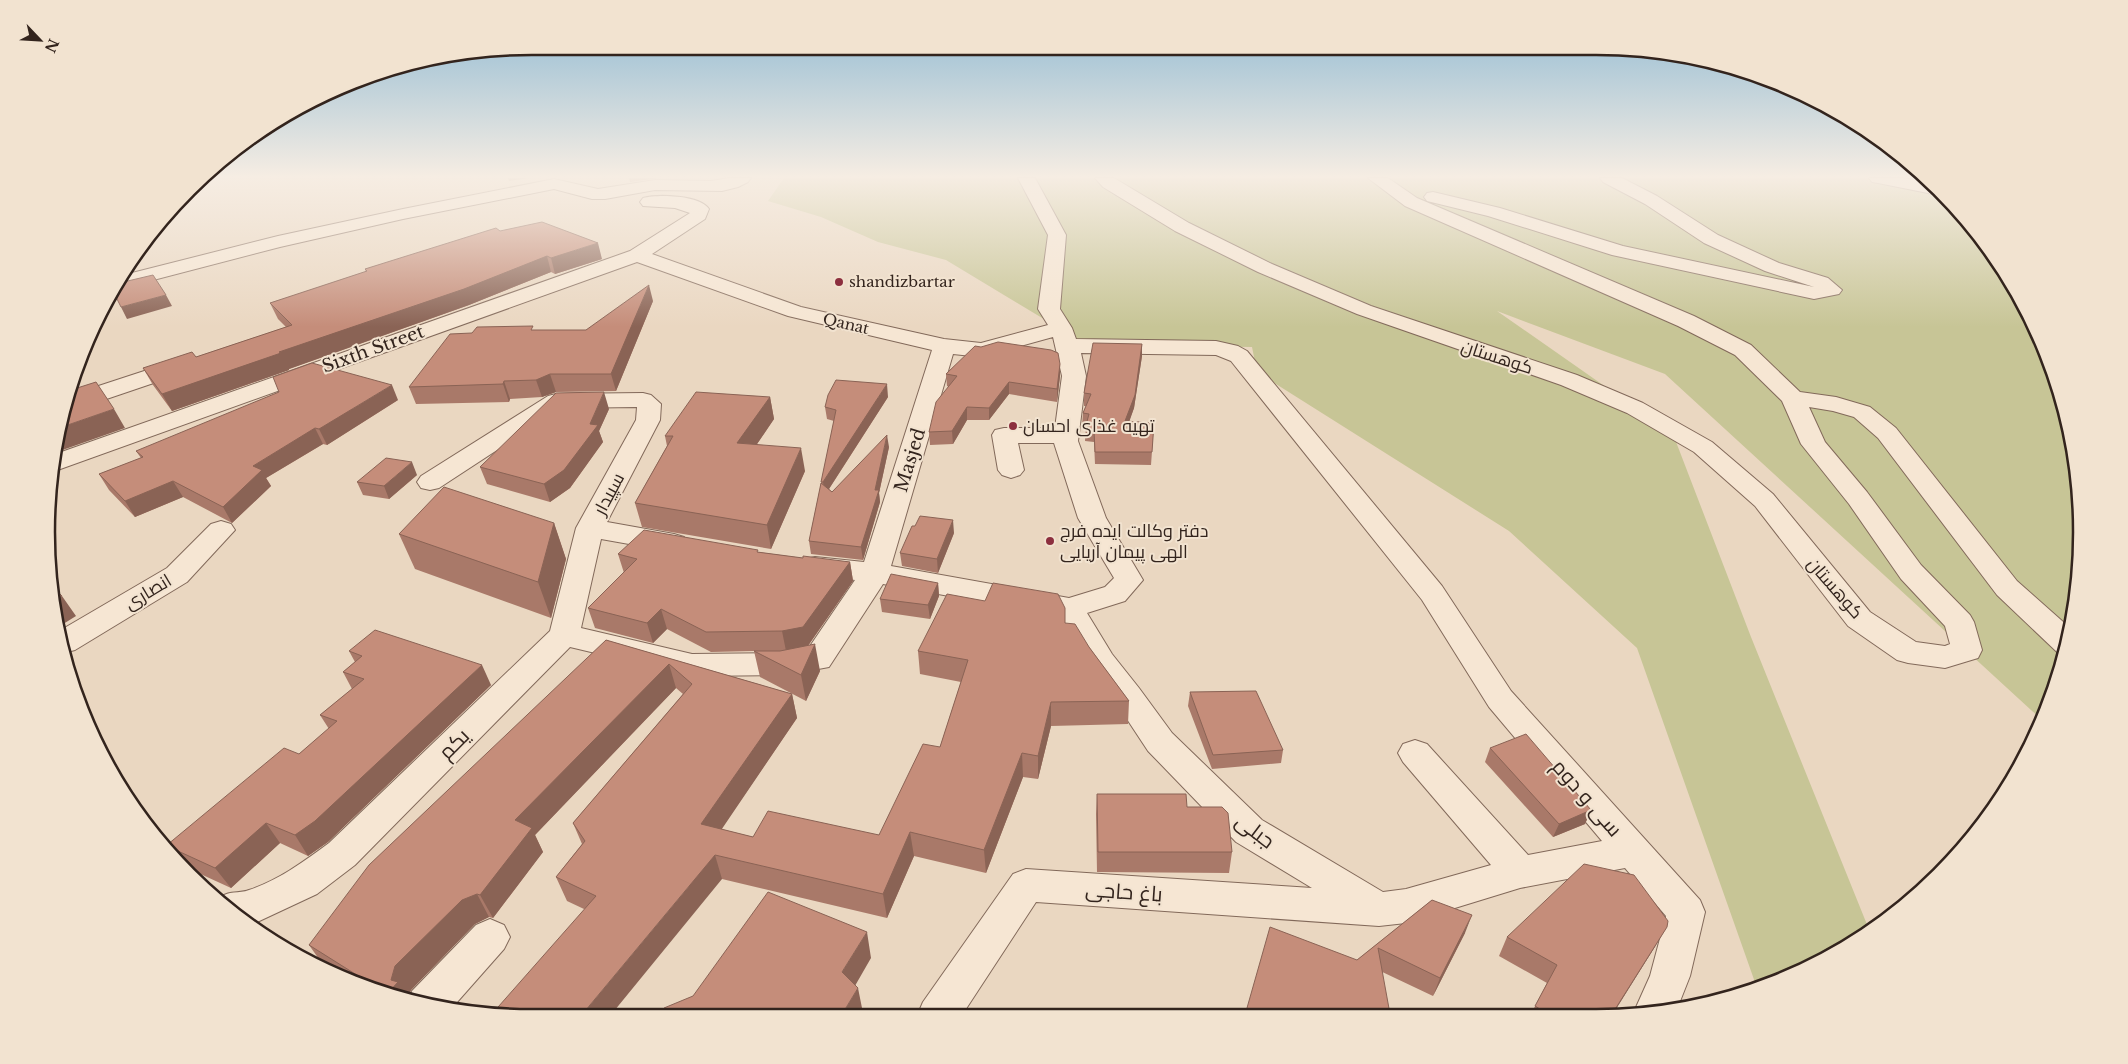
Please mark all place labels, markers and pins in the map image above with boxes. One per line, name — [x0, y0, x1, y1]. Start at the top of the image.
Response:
place label: shandizbartar — [849, 272, 956, 291]
marker: shandizbartar — [833, 276, 845, 288]
place label: تهیه غذای احسان — [1023, 415, 1155, 437]
marker: تهیه غذای احسان — [1007, 420, 1019, 432]
place label: دفتر وکالت ایده فرج الهی پیمان آریایی — [1060, 520, 1208, 564]
marker: دفتر وکالت ایده فرج الهی پیمان آریایی — [1044, 535, 1056, 547]

